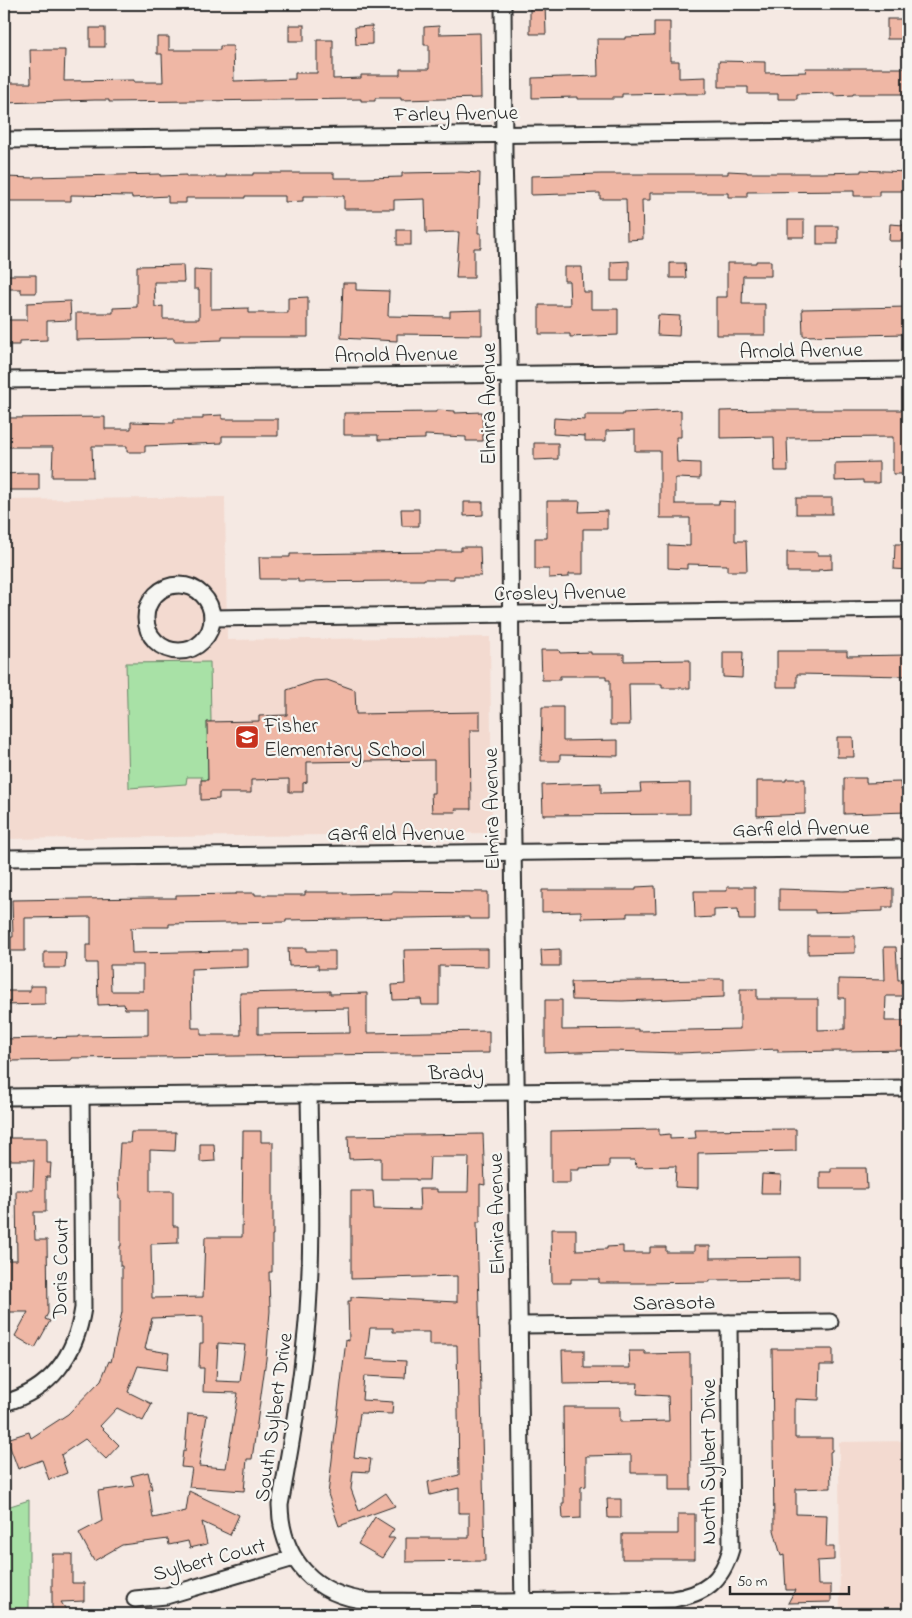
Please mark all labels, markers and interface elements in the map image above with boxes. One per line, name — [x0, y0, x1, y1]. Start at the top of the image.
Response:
street label: Farley Avenue — [393, 99, 519, 133]
street label: Arnold Avenue — [739, 336, 864, 368]
street label: Arnold Avenue — [334, 340, 459, 372]
street label: Elmira Avenue — [475, 342, 505, 465]
street label: Crosley Avenue — [494, 578, 627, 612]
place label: Fisher Elementary School — [263, 712, 425, 768]
school or university icon: Fisher Elementary School — [234, 724, 260, 750]
street label: Elmira Avenue — [477, 747, 509, 870]
street label: Garfield Avenue — [732, 814, 871, 846]
street label: Garfield Avenue — [327, 820, 465, 850]
street label: Brady — [427, 1059, 484, 1091]
street label: Elmira Avenue — [482, 1152, 514, 1275]
street label: Doris Court — [46, 1218, 78, 1320]
street label: Sarasota — [632, 1288, 716, 1320]
street label: South Sylbert Drive — [248, 1330, 304, 1504]
street label: North Sylbert Drive — [695, 1379, 727, 1545]
street label: Sylbert Court — [150, 1531, 270, 1592]
scale bar — [730, 1563, 848, 1595]
text: 50 m — [737, 1571, 768, 1593]

